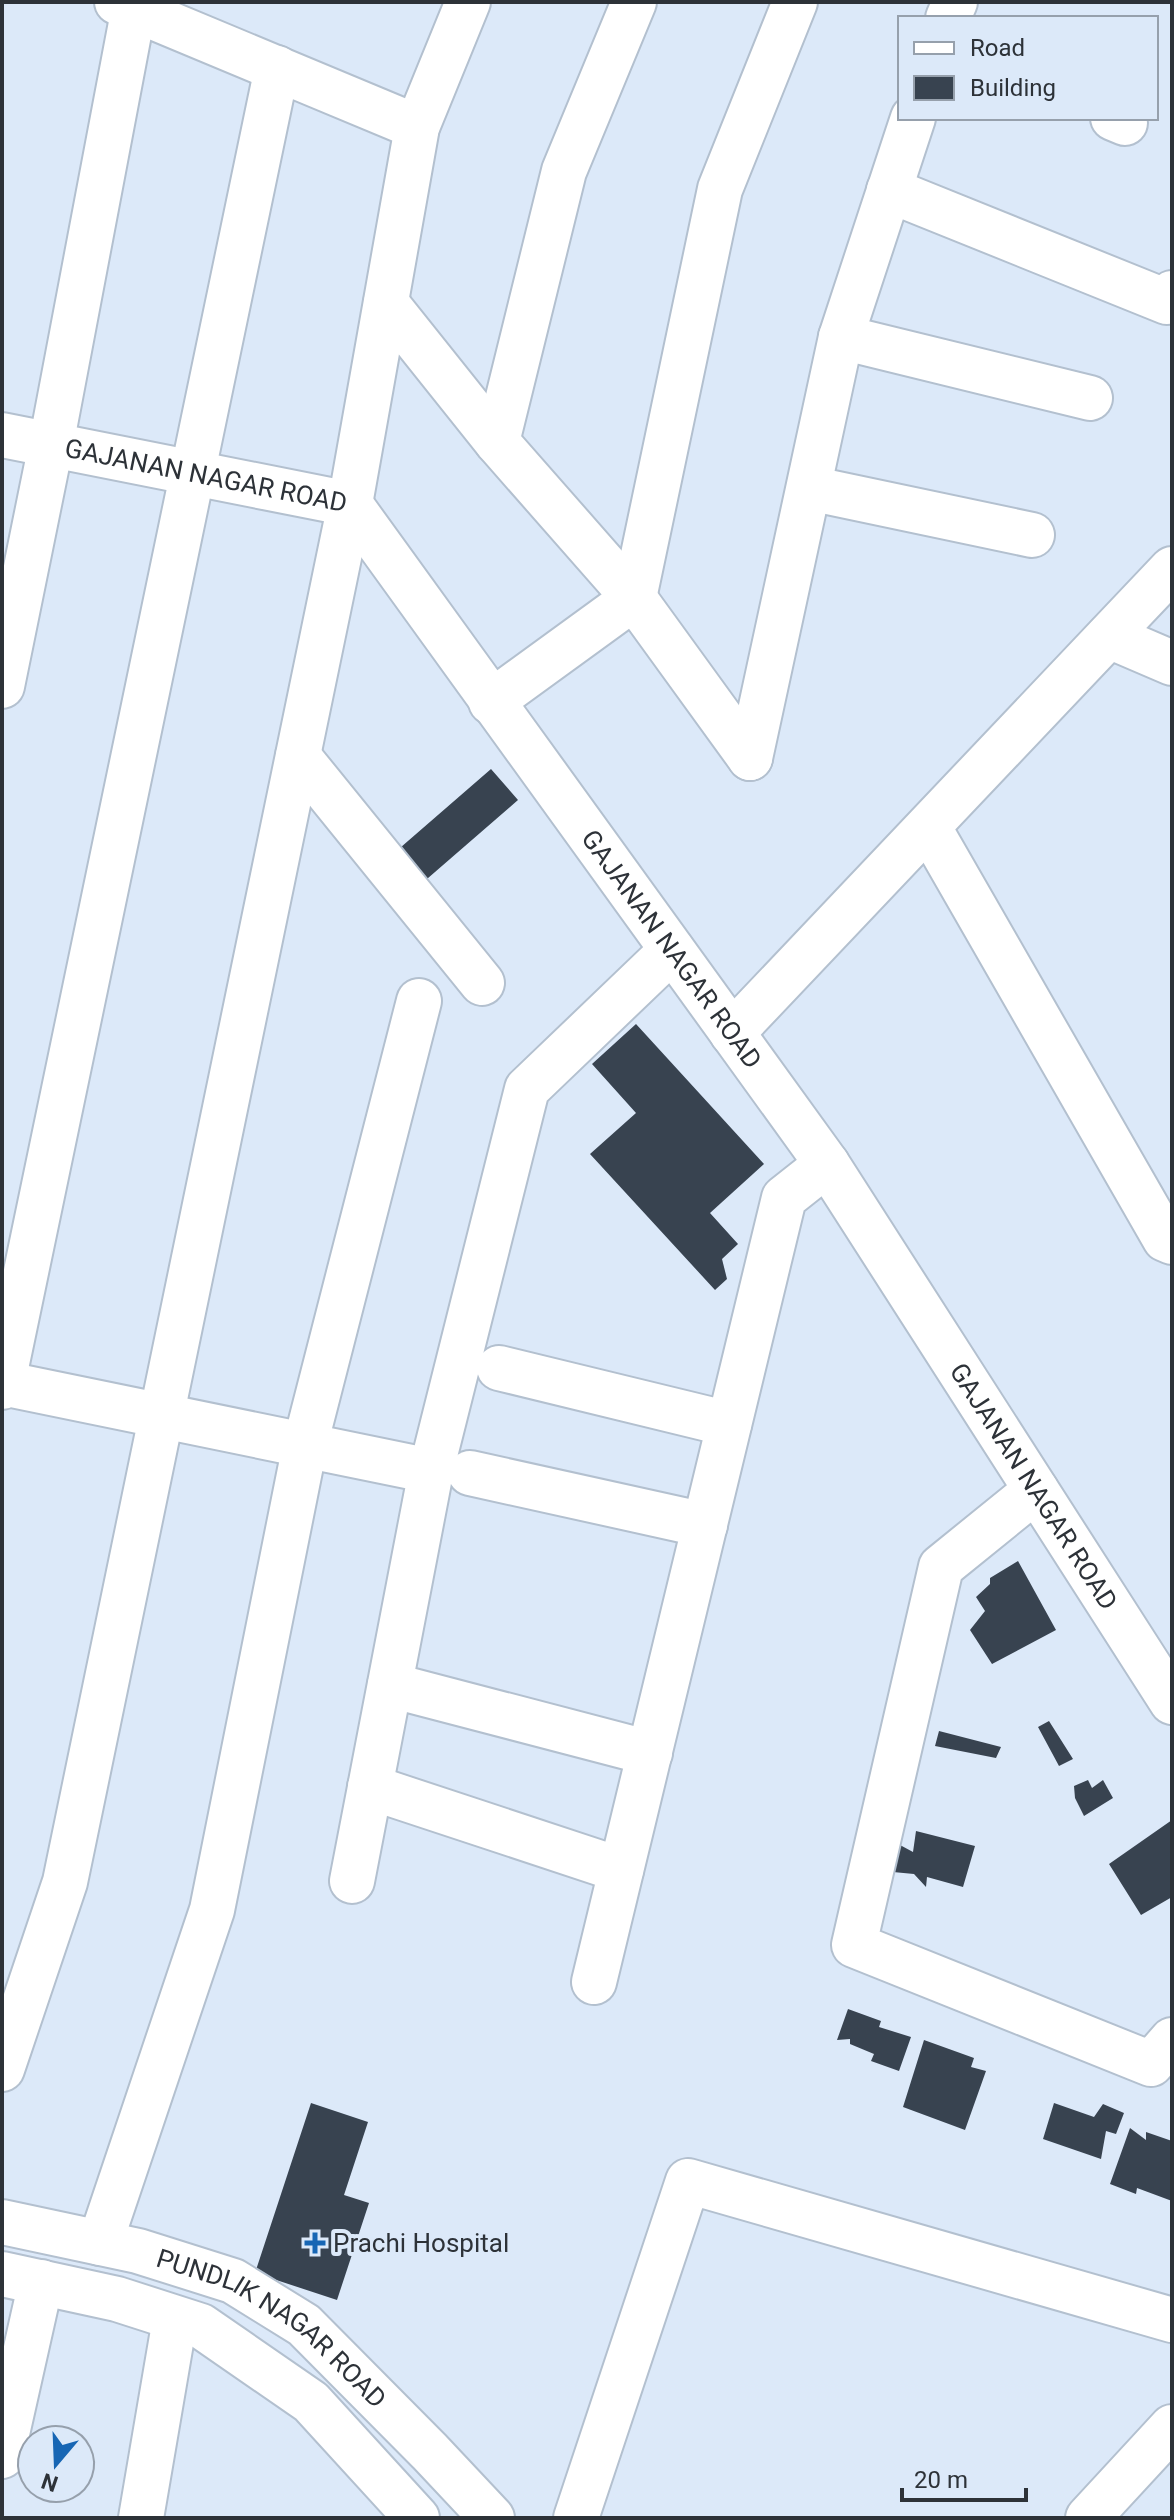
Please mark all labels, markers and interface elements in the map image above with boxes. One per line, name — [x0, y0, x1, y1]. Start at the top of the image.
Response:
legend — [898, 16, 1158, 120]
text: Road — [970, 34, 1025, 62]
text: Building — [970, 74, 1056, 102]
street label: GAJANAN NAGAR ROAD — [62, 433, 350, 518]
street label: GAJANAN NAGAR ROAD — [576, 824, 768, 1074]
street label: GAJANAN NAGAR ROAD — [944, 1357, 1124, 1615]
place label: Prachi Hospital — [333, 2228, 509, 2258]
marker: Prachi Hospital — [304, 2232, 326, 2254]
street label: PUNDLIK NAGAR ROAD — [153, 2243, 392, 2414]
north arrow — [16, 2424, 96, 2504]
scale bar — [902, 2452, 1026, 2502]
text: 20 m — [914, 2466, 968, 2494]
text: N — [38, 2468, 61, 2497]

